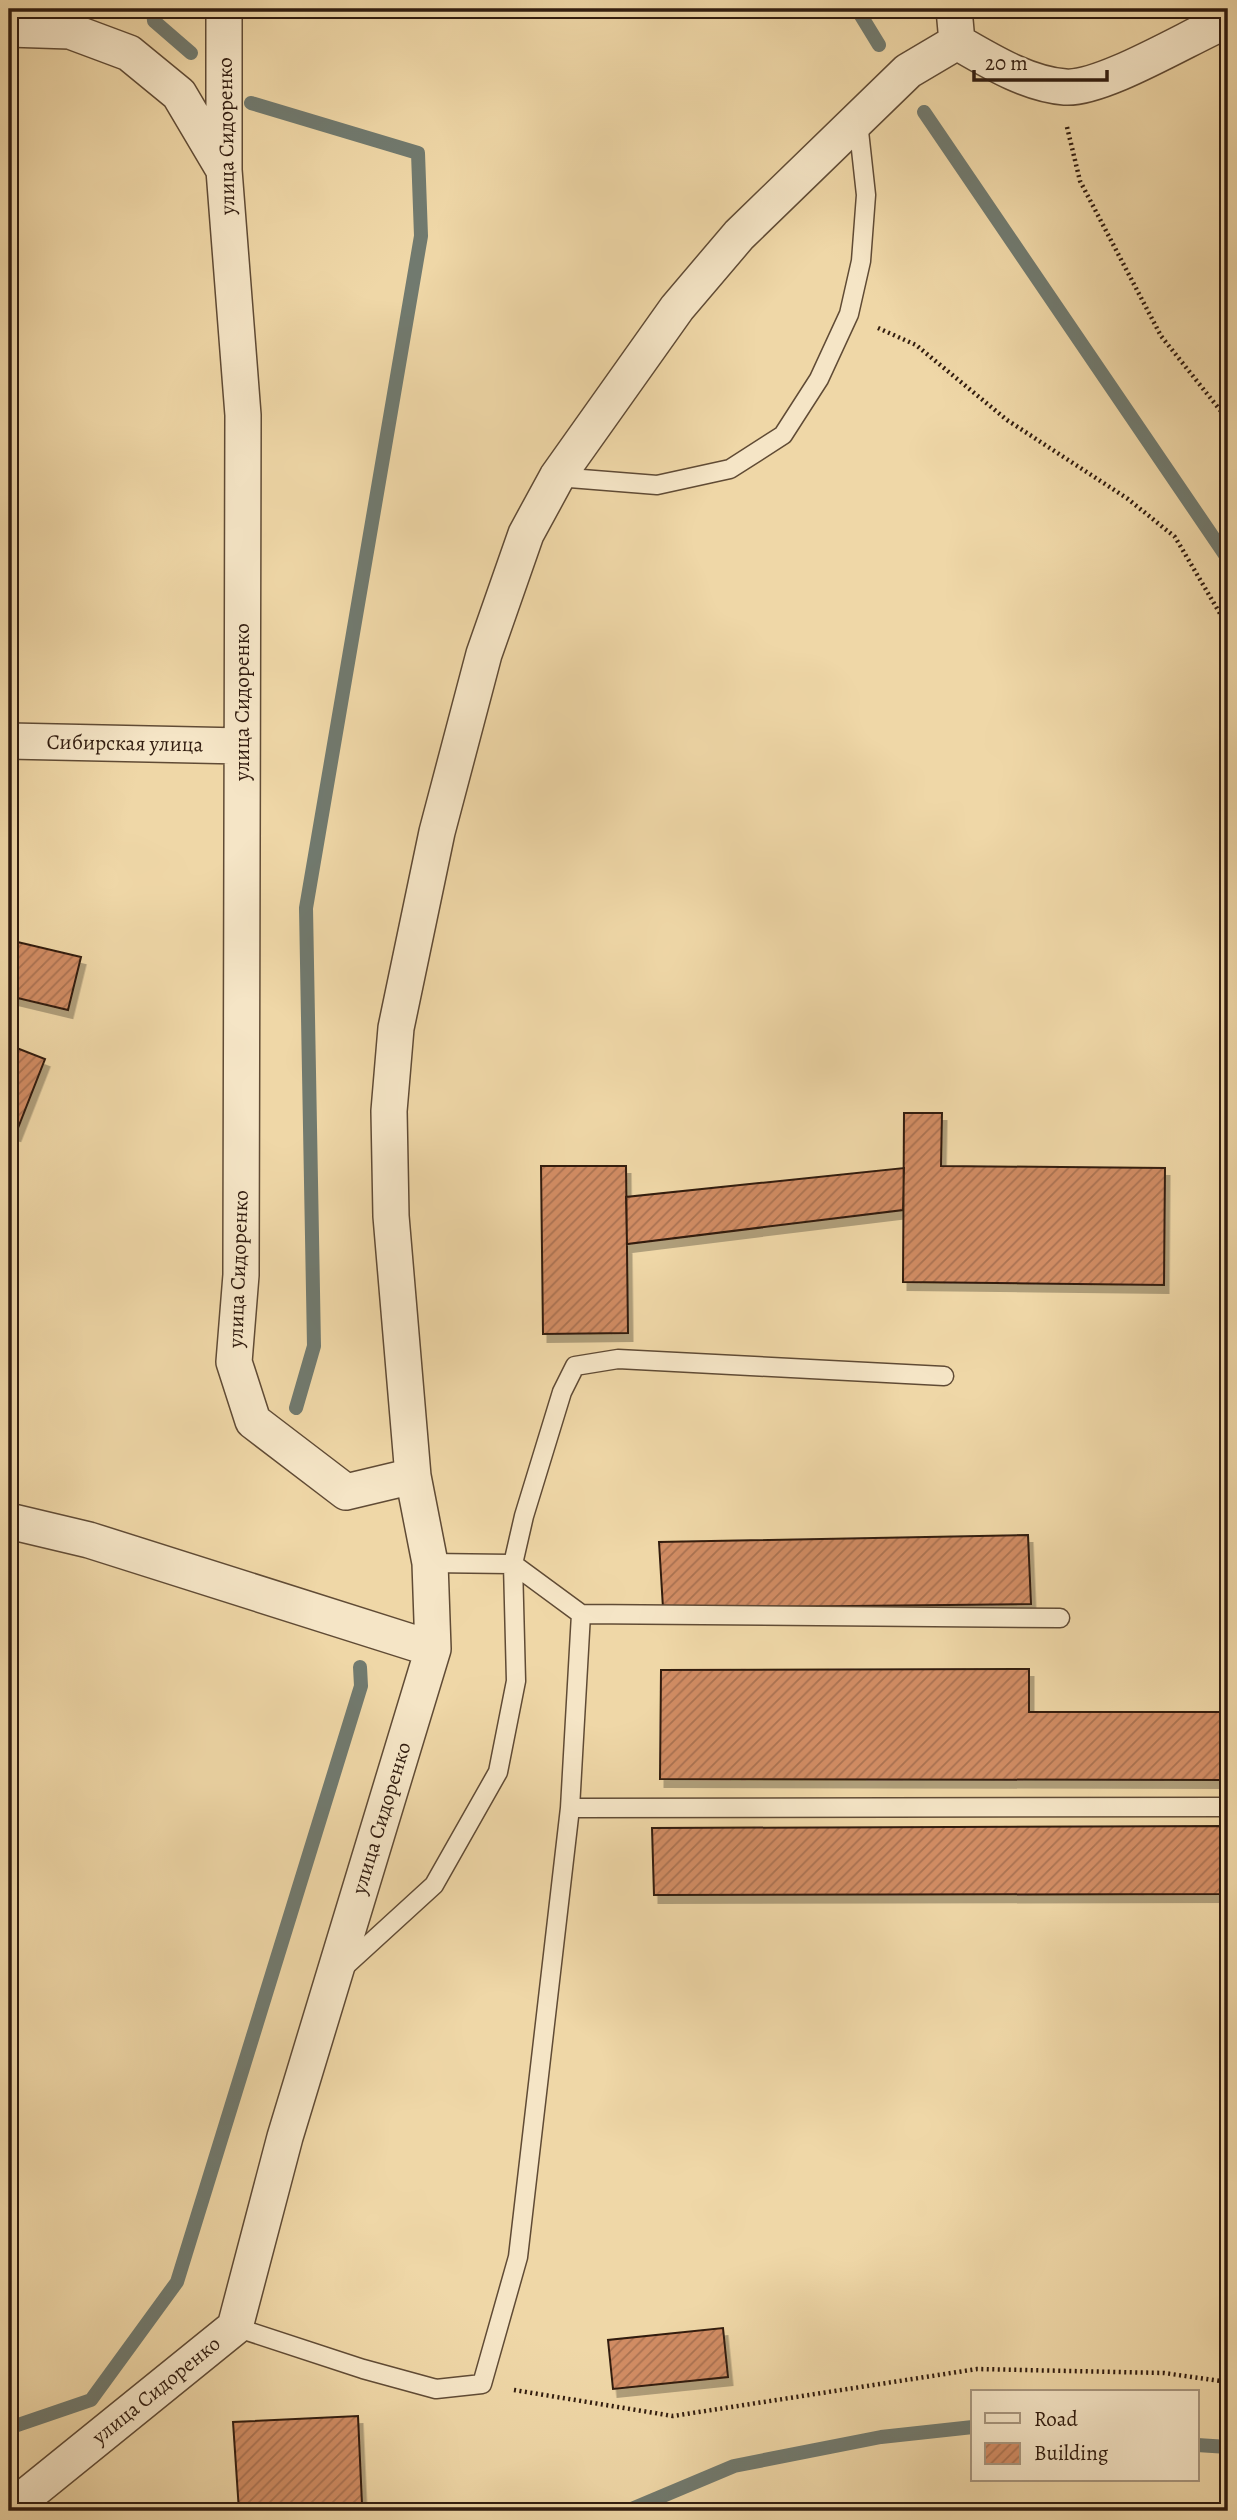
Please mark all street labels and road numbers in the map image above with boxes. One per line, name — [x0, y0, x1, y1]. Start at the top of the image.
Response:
street label: улица Сидоренко — [211, 57, 241, 216]
street label: улица Сидоренко — [228, 623, 256, 782]
street label: Сибирская улица — [46, 728, 204, 758]
street label: улица Сидоренко — [221, 1190, 255, 1349]
street label: улица Сидоренко — [344, 1739, 417, 1898]
street label: улица Сидоренко — [85, 2329, 226, 2451]

